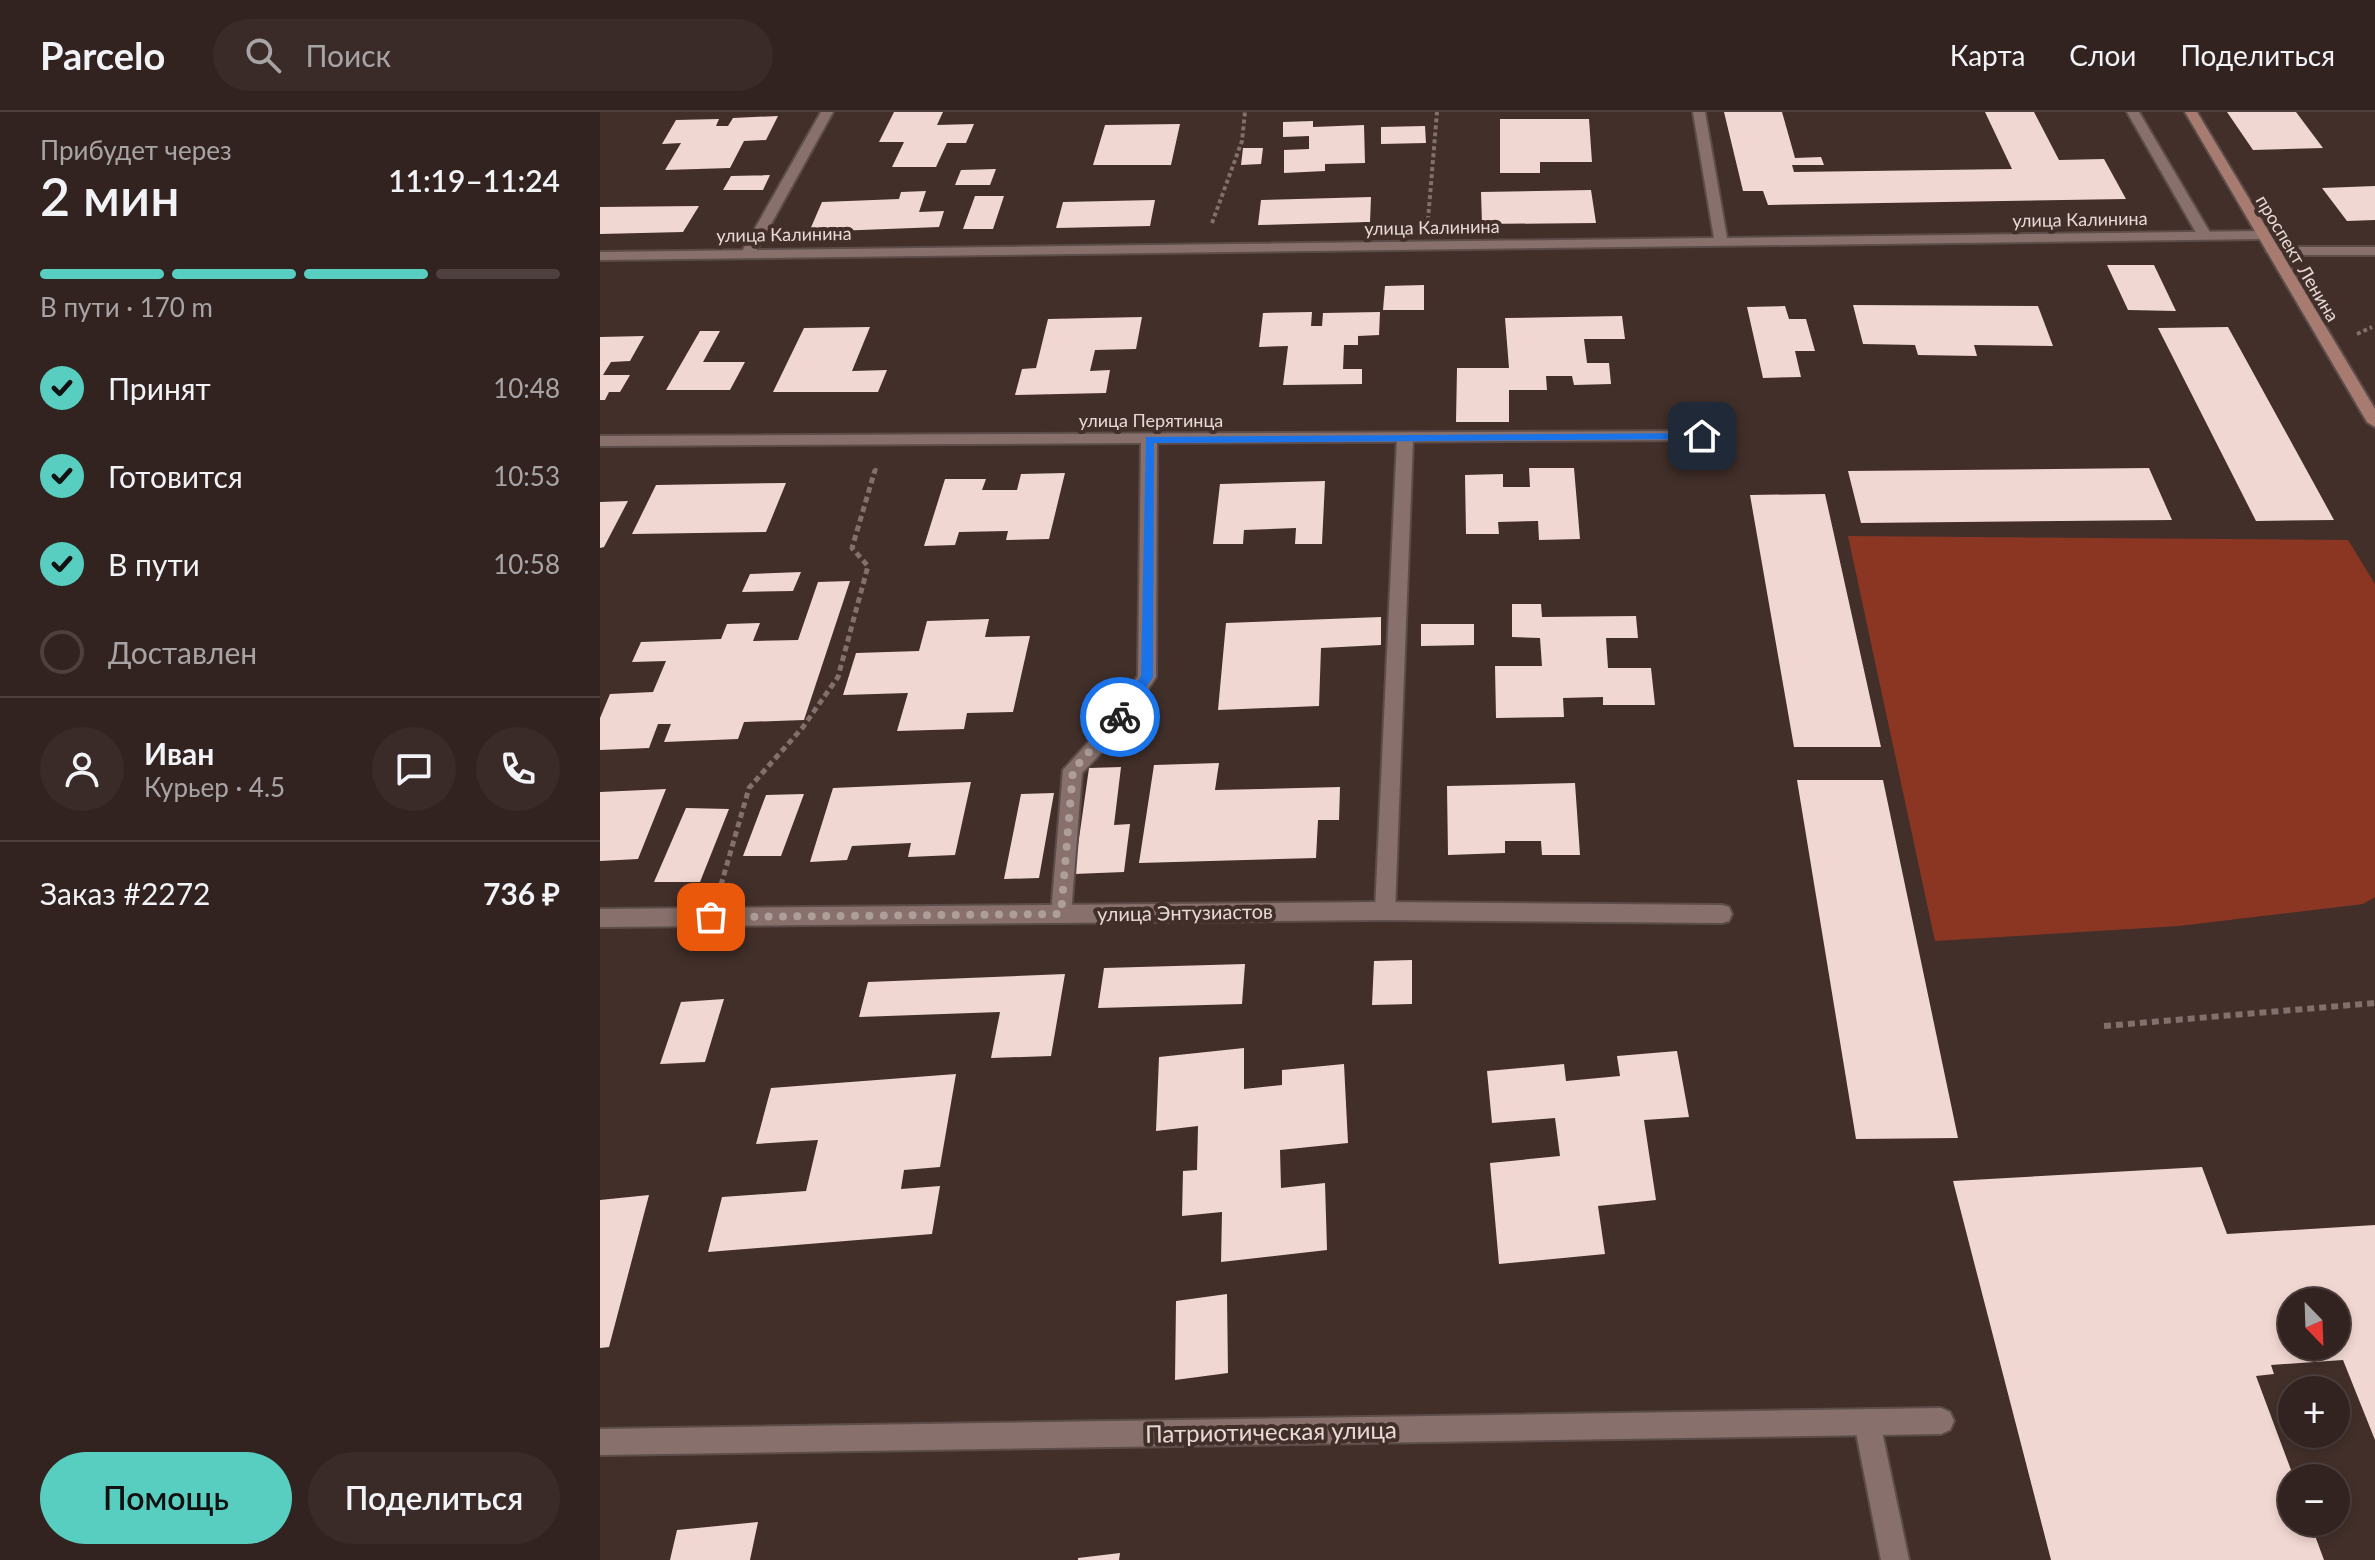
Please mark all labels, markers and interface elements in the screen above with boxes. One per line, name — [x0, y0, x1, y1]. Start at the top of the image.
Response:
search box — [213, 19, 773, 91]
text: Parcelo — [40, 32, 165, 78]
icon: search — [241, 33, 285, 77]
text: Поиск — [305, 37, 391, 73]
text: Карта — [1950, 38, 2025, 72]
text: Слои — [2069, 38, 2136, 72]
text: Поделиться — [2180, 38, 2335, 72]
text: Прибудет через — [40, 134, 232, 166]
text: 11:19–11:24 — [388, 162, 560, 198]
text: 2 мин — [40, 165, 180, 227]
street label: проспект Ленина — [2252, 191, 2344, 325]
street label: улица Калинина — [2012, 207, 2148, 231]
street label: улица Калинина — [1364, 215, 1500, 239]
street label: улица Калинина — [716, 222, 852, 246]
text: В пути · 170 m — [40, 291, 213, 323]
icon: check — [40, 366, 84, 410]
text: Принят — [108, 370, 211, 406]
text: 10:48 — [493, 372, 560, 404]
pin — [1668, 402, 1736, 470]
street label: улица Перятинца — [1079, 409, 1223, 431]
icon: home — [1680, 414, 1724, 458]
icon: check — [40, 454, 84, 498]
text: Готовится — [108, 458, 243, 494]
text: 10:53 — [493, 460, 560, 492]
icon: check — [40, 542, 84, 586]
text: В пути — [108, 546, 200, 582]
text: 10:58 — [493, 548, 560, 580]
text: Доставлен — [108, 634, 257, 670]
courier — [1080, 677, 1160, 757]
icon: bike — [1098, 695, 1142, 739]
button: person — [40, 727, 124, 811]
button: chat — [372, 727, 456, 811]
button: phone — [476, 727, 560, 811]
text: Иван — [144, 735, 214, 771]
text: Курьер · 4.5 — [144, 771, 285, 803]
text: Заказ #2272 — [40, 875, 211, 911]
text: 736 ₽ — [483, 875, 560, 911]
pin — [677, 883, 745, 951]
icon: bag — [689, 895, 733, 939]
street label: улица Энтузиастов — [1097, 898, 1273, 926]
north arrow — [2278, 1288, 2350, 1360]
map controls — [2278, 1288, 2350, 1536]
button: + — [2278, 1376, 2350, 1448]
street label: Патриотическая улица — [1145, 1414, 1397, 1448]
button: Помощь — [40, 1452, 292, 1544]
button: Поделиться — [308, 1452, 560, 1544]
button: − — [2278, 1464, 2350, 1536]

